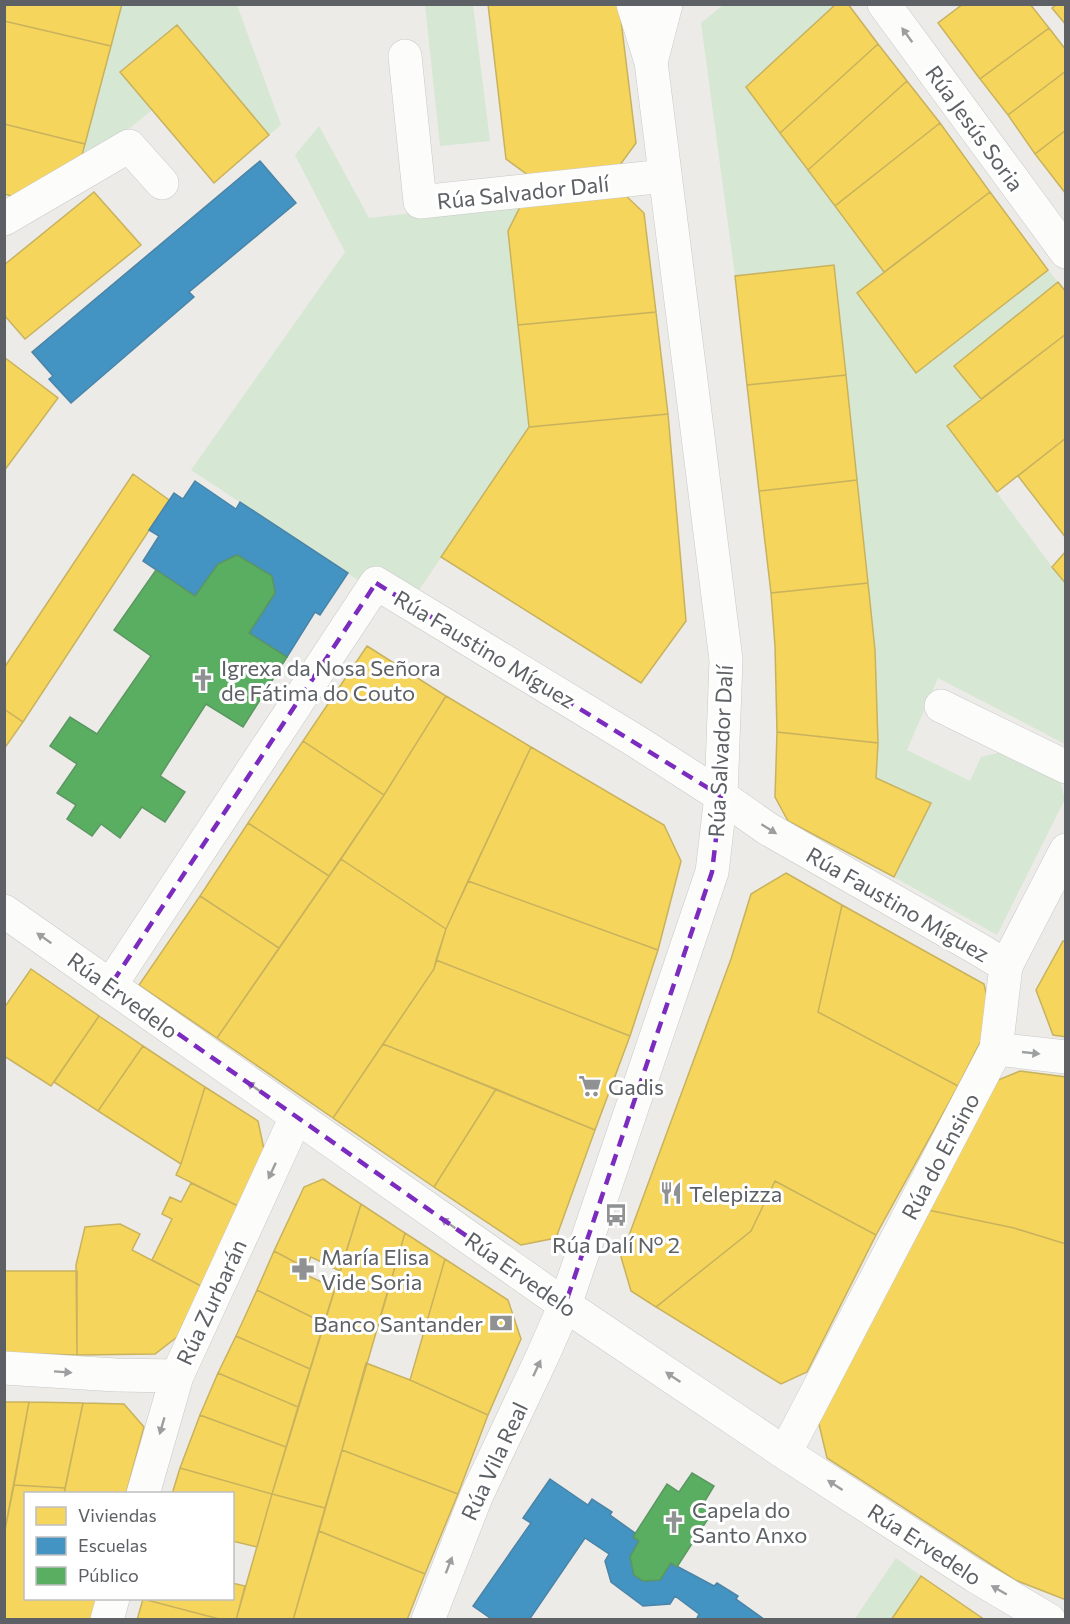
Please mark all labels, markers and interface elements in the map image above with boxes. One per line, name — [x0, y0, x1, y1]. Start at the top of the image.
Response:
one-way arrow — [901, 28, 913, 44]
street label: Rúa Jesús Soria — [920, 60, 1030, 196]
street label: Rúa Salvador Dalí — [436, 169, 612, 214]
street label: Rúa Faustino Míguez — [389, 584, 581, 714]
place label: Igrexa da Nosa Señora de Fátima do Couto — [221, 654, 441, 706]
street label: Rúa Salvador Dalí — [702, 663, 738, 838]
church icon: Igrexa da Nosa Señora de Fátima do Couto — [190, 667, 216, 693]
one-way arrow — [761, 824, 777, 835]
street label: Rúa Faustino Míguez — [802, 841, 994, 967]
one-way arrow — [36, 932, 52, 944]
street label: Rúa Ervedelo — [62, 946, 184, 1044]
one-way arrow — [1021, 1048, 1040, 1058]
supermarket icon: Gadis — [577, 1073, 603, 1099]
place label: Gadis — [608, 1073, 664, 1100]
one-way arrow — [247, 1081, 263, 1093]
street label: Rúa do Ensino — [895, 1088, 985, 1224]
one-way arrow — [268, 1162, 277, 1179]
restaurant icon: Telepizza — [658, 1180, 684, 1206]
place label: Telepizza — [689, 1180, 782, 1207]
bus stop icon: Rúa Dalí Nº 2 — [603, 1202, 629, 1228]
one-way arrow — [441, 1217, 457, 1229]
street label: Rúa Ervedelo — [460, 1226, 582, 1322]
place label: Rúa Dalí Nº 2 — [552, 1231, 680, 1258]
street label: Rúa Zurbarán — [170, 1235, 252, 1369]
place label: María Elisa Vide Soria — [321, 1243, 429, 1295]
pharmacy icon: María Elisa Vide Soria — [290, 1256, 316, 1282]
place label: Banco Santander — [313, 1310, 483, 1337]
bank icon: Banco Santander — [488, 1310, 514, 1336]
one-way arrow — [533, 1359, 542, 1376]
one-way arrow — [53, 1367, 72, 1377]
one-way arrow — [665, 1371, 681, 1383]
street label: Rúa Vila Real — [455, 1398, 533, 1524]
one-way arrow — [157, 1418, 166, 1436]
one-way arrow — [827, 1479, 843, 1491]
legend — [24, 1492, 234, 1600]
place label: Capela do Santo Anxo — [692, 1496, 807, 1548]
street label: Rúa Ervedelo — [863, 1497, 987, 1591]
text: Viviendas — [78, 1504, 157, 1526]
church icon: Capela do Santo Anxo — [661, 1509, 687, 1535]
text: Escuelas — [78, 1534, 147, 1556]
one-way arrow — [444, 1556, 454, 1574]
text: Público — [78, 1564, 139, 1586]
one-way arrow — [991, 1585, 1007, 1596]

